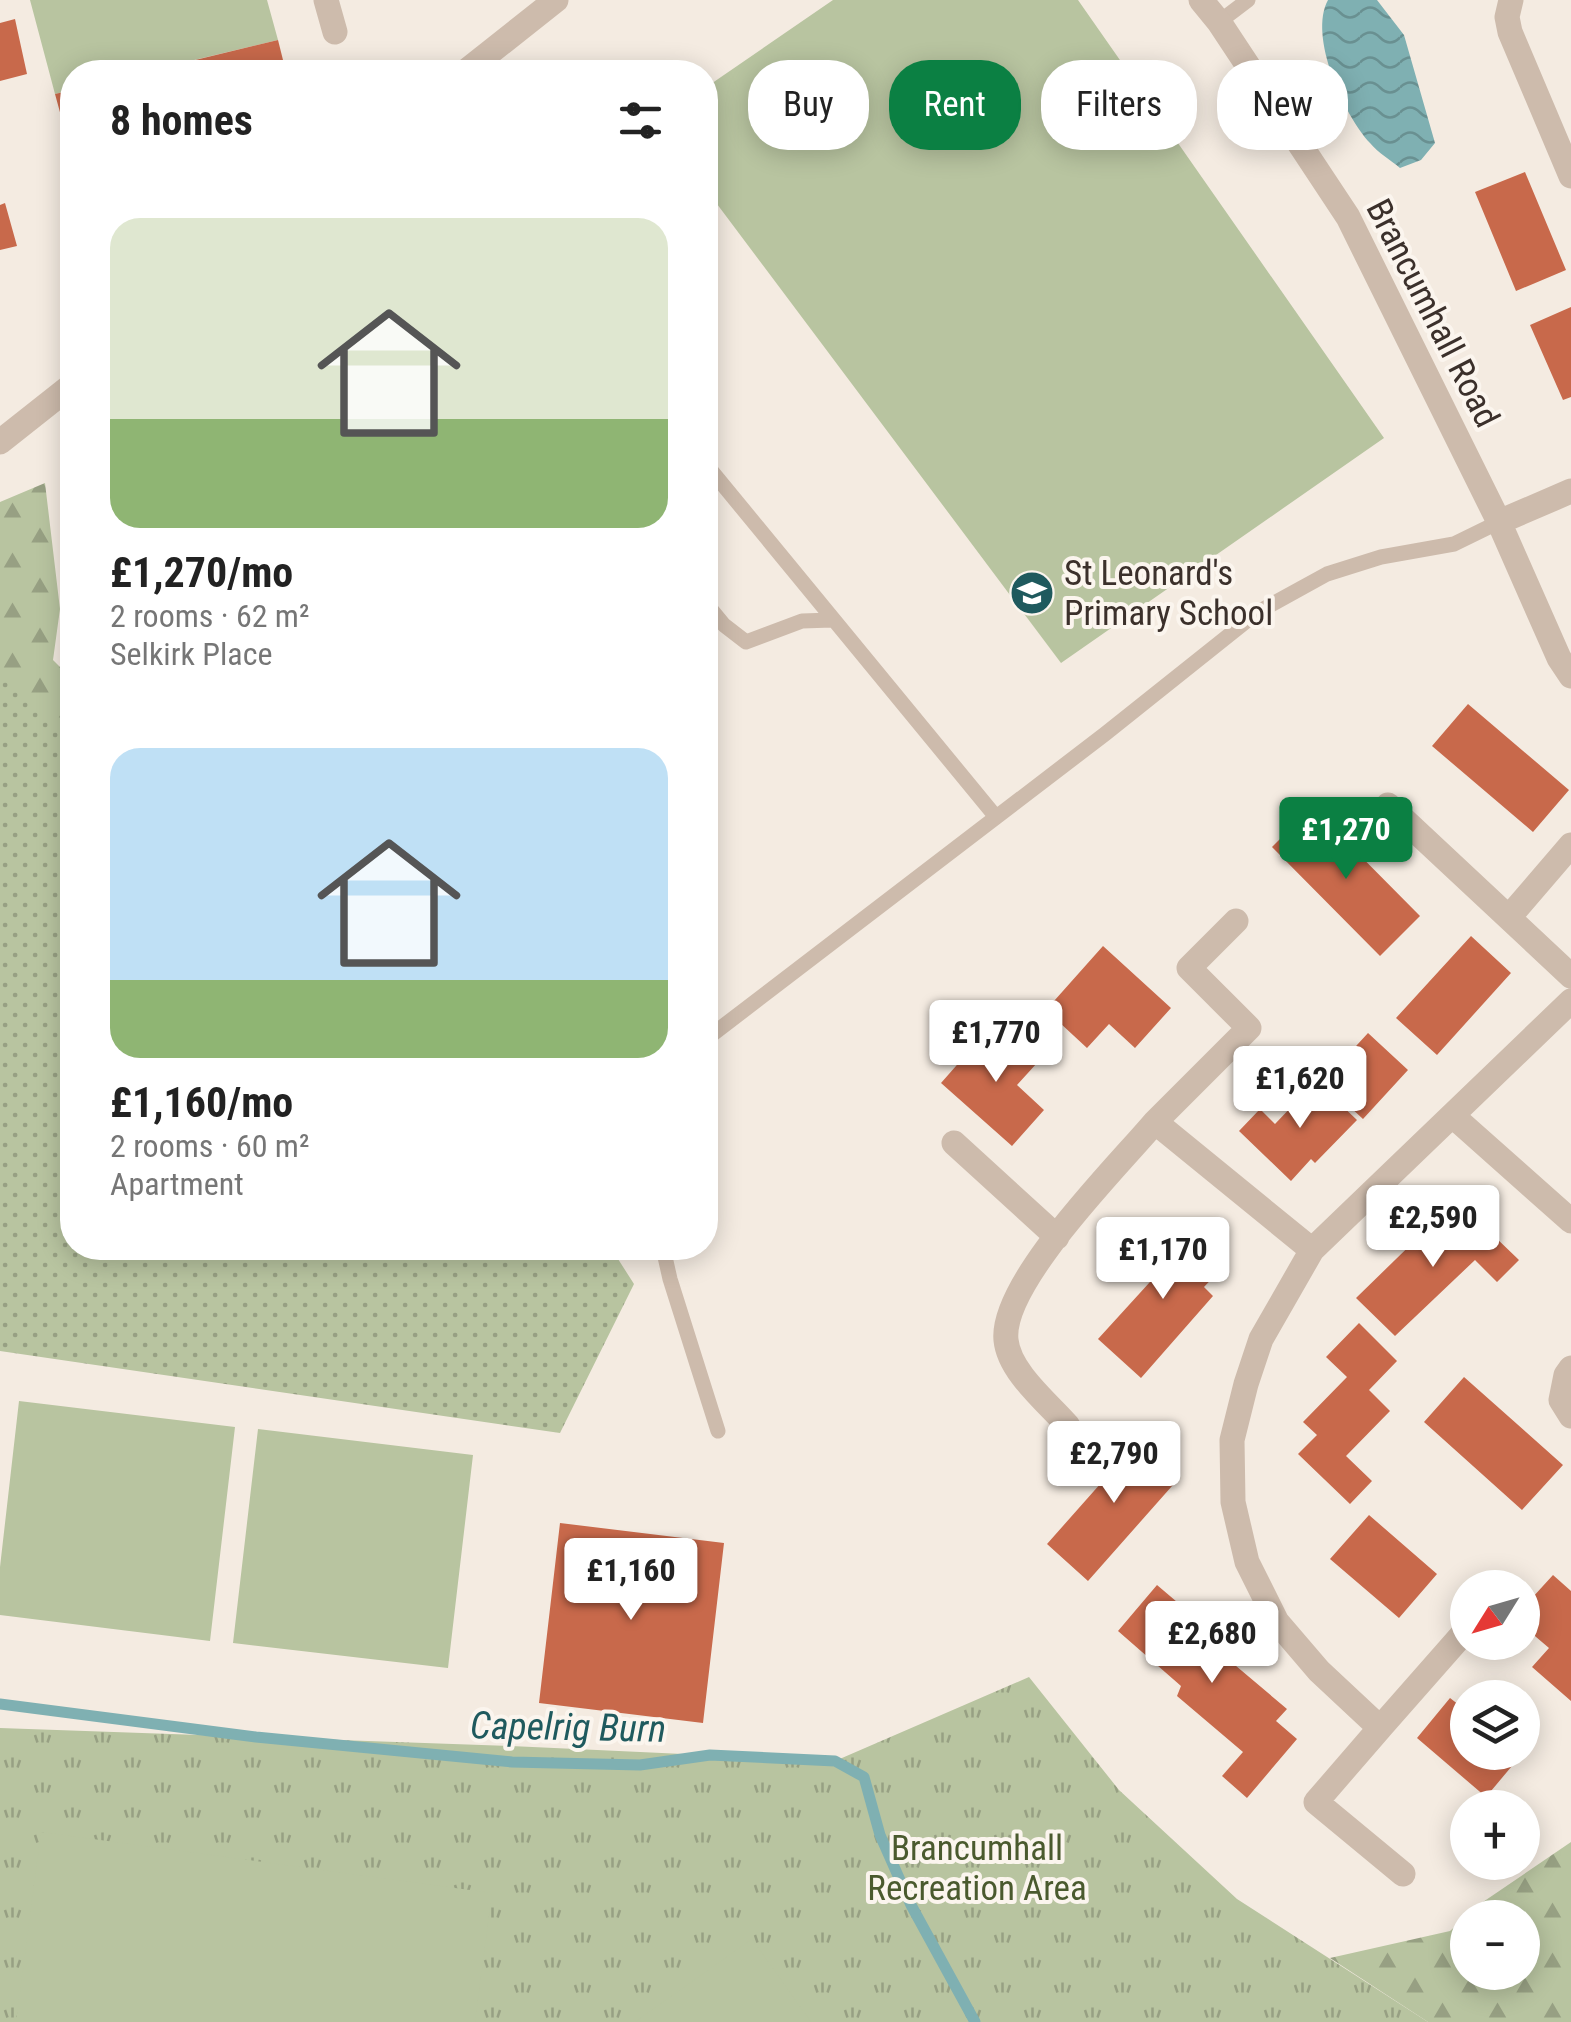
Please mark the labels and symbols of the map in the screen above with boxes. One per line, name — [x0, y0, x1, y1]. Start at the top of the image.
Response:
street label: Brancumhall Road — [1357, 192, 1508, 434]
place label: St Leonard's Primary School — [1064, 553, 1273, 634]
school or university icon: St Leonard's Primary School — [1009, 570, 1055, 616]
pin: £1,270 — [1265, 797, 1427, 882]
pin: £1,770 — [915, 1000, 1077, 1085]
pin: £1,620 — [1219, 1046, 1381, 1131]
pin: £2,590 — [1352, 1185, 1514, 1270]
pin: £1,170 — [1082, 1217, 1244, 1302]
pin: £2,790 — [1033, 1421, 1195, 1506]
pin: £1,160 — [550, 1538, 712, 1623]
north arrow — [1450, 1570, 1540, 1660]
pin: £2,680 — [1131, 1601, 1293, 1686]
water label: Capelrig Burn — [470, 1703, 666, 1751]
park label: Brancumhall Recreation Area — [867, 1828, 1087, 1909]

